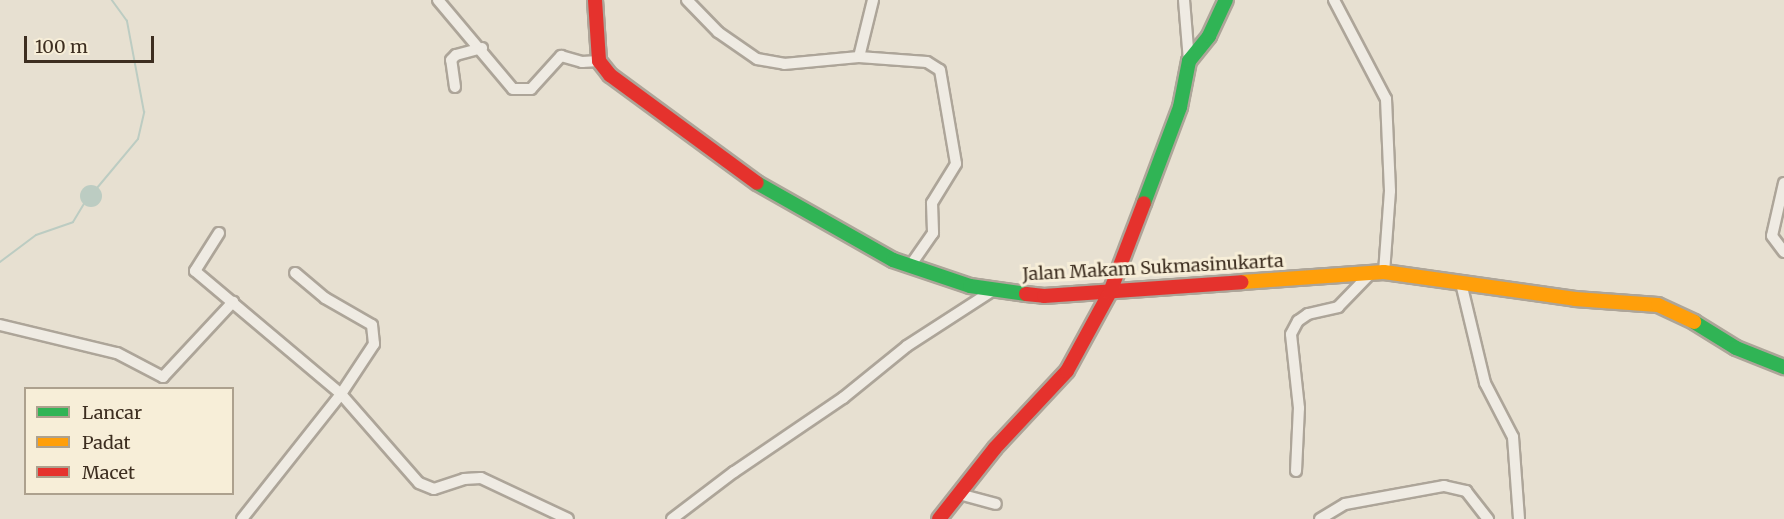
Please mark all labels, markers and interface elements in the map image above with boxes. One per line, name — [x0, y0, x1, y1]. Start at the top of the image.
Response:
scale bar — [27, 24, 158, 62]
text: 100 m — [35, 35, 88, 58]
street label: Jalan Makam Sukmasinukarta — [1022, 250, 1284, 286]
legend — [24, 387, 234, 495]
text: Lancar — [82, 401, 142, 424]
text: Padat — [82, 431, 131, 454]
text: Macet — [82, 461, 135, 484]

